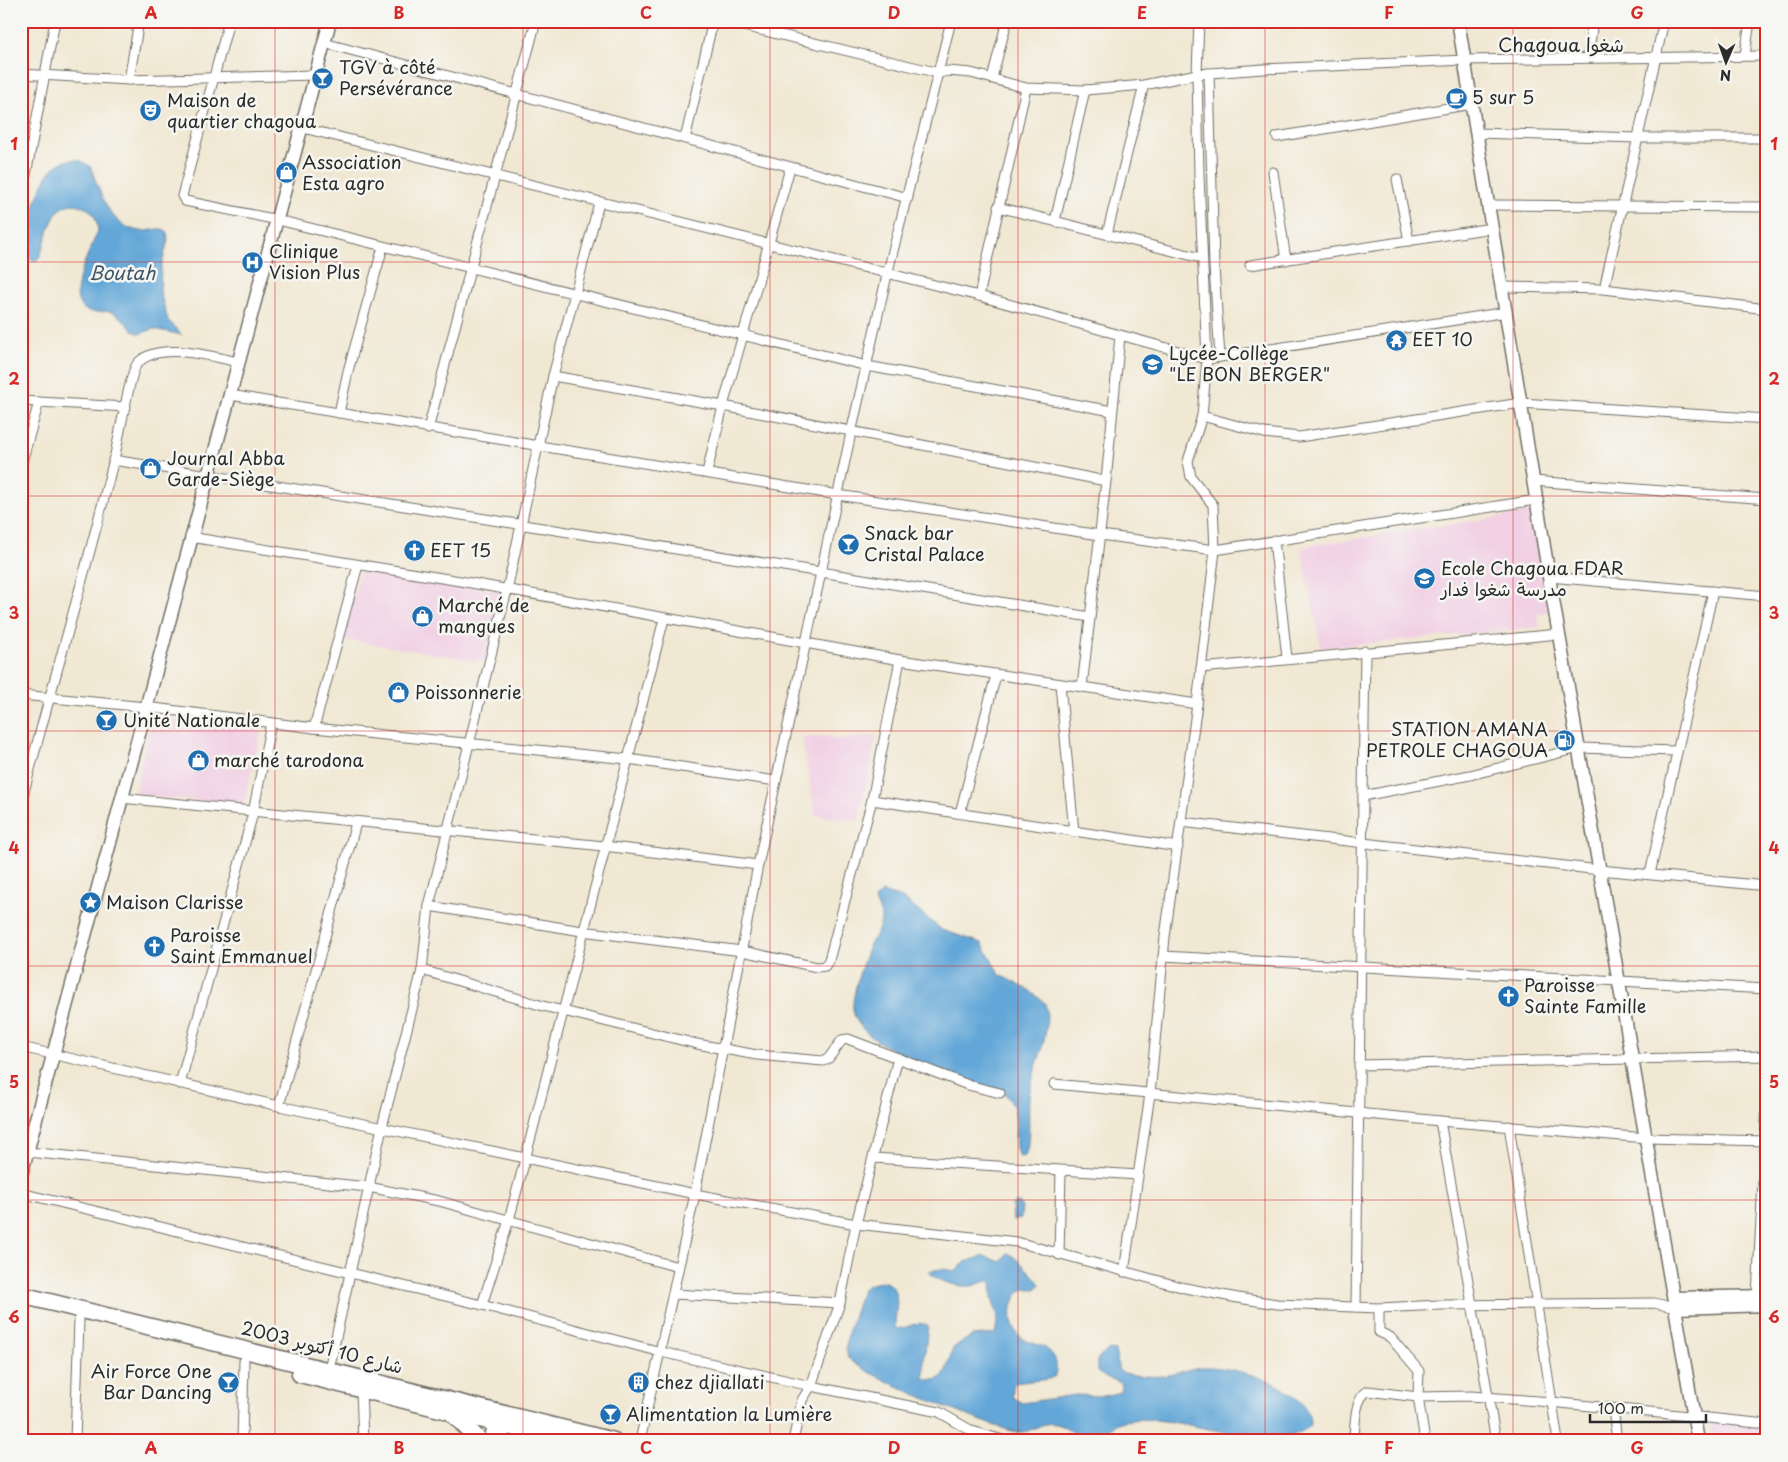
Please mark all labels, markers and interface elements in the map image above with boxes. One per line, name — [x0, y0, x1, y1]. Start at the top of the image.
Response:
text: A — [145, 0, 158, 24]
text: B — [394, 0, 405, 24]
text: C — [640, 0, 652, 24]
text: D — [888, 0, 900, 24]
text: E — [1137, 0, 1147, 24]
text: F — [1384, 0, 1394, 24]
text: G — [1630, 0, 1644, 24]
district label: Chagoua شغوا — [1498, 30, 1624, 58]
north arrow — [1700, 38, 1750, 88]
place label: TGV à côté Persévérance — [339, 53, 453, 101]
text: N — [1720, 65, 1731, 86]
bar icon: TGV à côté Persévérance — [311, 66, 335, 90]
place label: 5 sur 5 — [1472, 83, 1534, 110]
place label: Maison de quartier chagoua — [167, 86, 317, 134]
cafe icon: 5 sur 5 — [1444, 86, 1468, 110]
theatre icon: Maison de quartier chagoua — [139, 99, 163, 123]
text: 1 — [10, 131, 18, 155]
text: 1 — [1770, 131, 1778, 155]
place label: Association Esta agro — [302, 148, 402, 196]
shop icon: Association Esta agro — [274, 161, 298, 185]
place label: Clinique Vision Plus — [269, 237, 360, 285]
hospital icon: Clinique Vision Plus — [241, 250, 265, 274]
water label: Boutah — [89, 258, 156, 286]
place label: EET 10 — [1412, 325, 1473, 352]
temple icon: EET 10 — [1384, 328, 1408, 352]
place label: Lycée-Collège "LE BON BERGER" — [1169, 339, 1330, 387]
school or university icon: Lycée-Collège "LE BON BERGER" — [1141, 352, 1165, 376]
text: 2 — [8, 366, 20, 390]
text: 2 — [1768, 366, 1780, 390]
place label: Journal Abba Garde-Siège — [167, 444, 285, 492]
shop icon: Journal Abba Garde-Siège — [139, 457, 163, 481]
place label: Snack bar Cristal Palace — [864, 519, 985, 567]
bar icon: Snack bar Cristal Palace — [836, 532, 860, 556]
place label: EET 15 — [430, 536, 491, 563]
church icon: EET 15 — [402, 539, 426, 563]
place label: Ecole Chagoua FDAR مدرسة شغوا فدار — [1439, 554, 1624, 602]
school or university icon: Ecole Chagoua FDAR مدرسة شغوا فدار — [1413, 567, 1437, 591]
place label: Marché de mangues — [438, 591, 530, 639]
text: 3 — [9, 600, 19, 624]
text: 3 — [1769, 600, 1779, 624]
shop icon: Marché de mangues — [410, 604, 434, 628]
place label: Poissonnerie — [415, 678, 522, 705]
shop icon: Poissonnerie — [387, 681, 411, 705]
place label: Unité Nationale — [123, 706, 260, 733]
bar icon: Unité Nationale — [95, 709, 119, 733]
place label: STATION AMANA PETROLE CHAGOUA — [1366, 715, 1548, 763]
fuel station icon: STATION AMANA PETROLE CHAGOUA — [1552, 728, 1576, 752]
place label: marché tarodona — [214, 746, 365, 773]
shop icon: marché tarodona — [186, 749, 210, 773]
text: 4 — [9, 835, 20, 859]
text: 4 — [1769, 835, 1780, 859]
place label: Maison Clarisse — [106, 888, 244, 915]
place icon: Maison Clarisse — [78, 891, 102, 915]
place label: Paroisse Saint Emmanuel — [170, 921, 313, 969]
church icon: Paroisse Saint Emmanuel — [142, 934, 166, 958]
place label: Paroisse Sainte Famille — [1524, 971, 1646, 1019]
church icon: Paroisse Sainte Famille — [1496, 984, 1520, 1008]
text: 5 — [9, 1069, 19, 1093]
text: 5 — [1769, 1069, 1779, 1093]
text: 6 — [8, 1304, 20, 1328]
text: 6 — [1768, 1304, 1780, 1328]
street label: شارع 10 أكتوبر 2003 — [239, 1313, 406, 1380]
place label: Air Force One Bar Dancing — [91, 1357, 212, 1405]
place label: chez djiallati — [655, 1368, 765, 1395]
bar icon: Air Force One Bar Dancing — [216, 1370, 240, 1394]
building icon: chez djiallati — [627, 1371, 651, 1395]
scale bar — [1590, 1392, 1707, 1424]
text: 100 m — [1598, 1396, 1644, 1419]
place label: Alimentation la Lumière — [626, 1400, 833, 1427]
bar icon: Alimentation la Lumière — [598, 1403, 622, 1427]
text: A — [145, 1435, 158, 1459]
text: B — [394, 1435, 405, 1459]
text: C — [640, 1435, 652, 1459]
text: D — [888, 1435, 900, 1459]
text: E — [1137, 1435, 1147, 1459]
text: F — [1384, 1435, 1394, 1459]
text: G — [1630, 1435, 1644, 1459]

